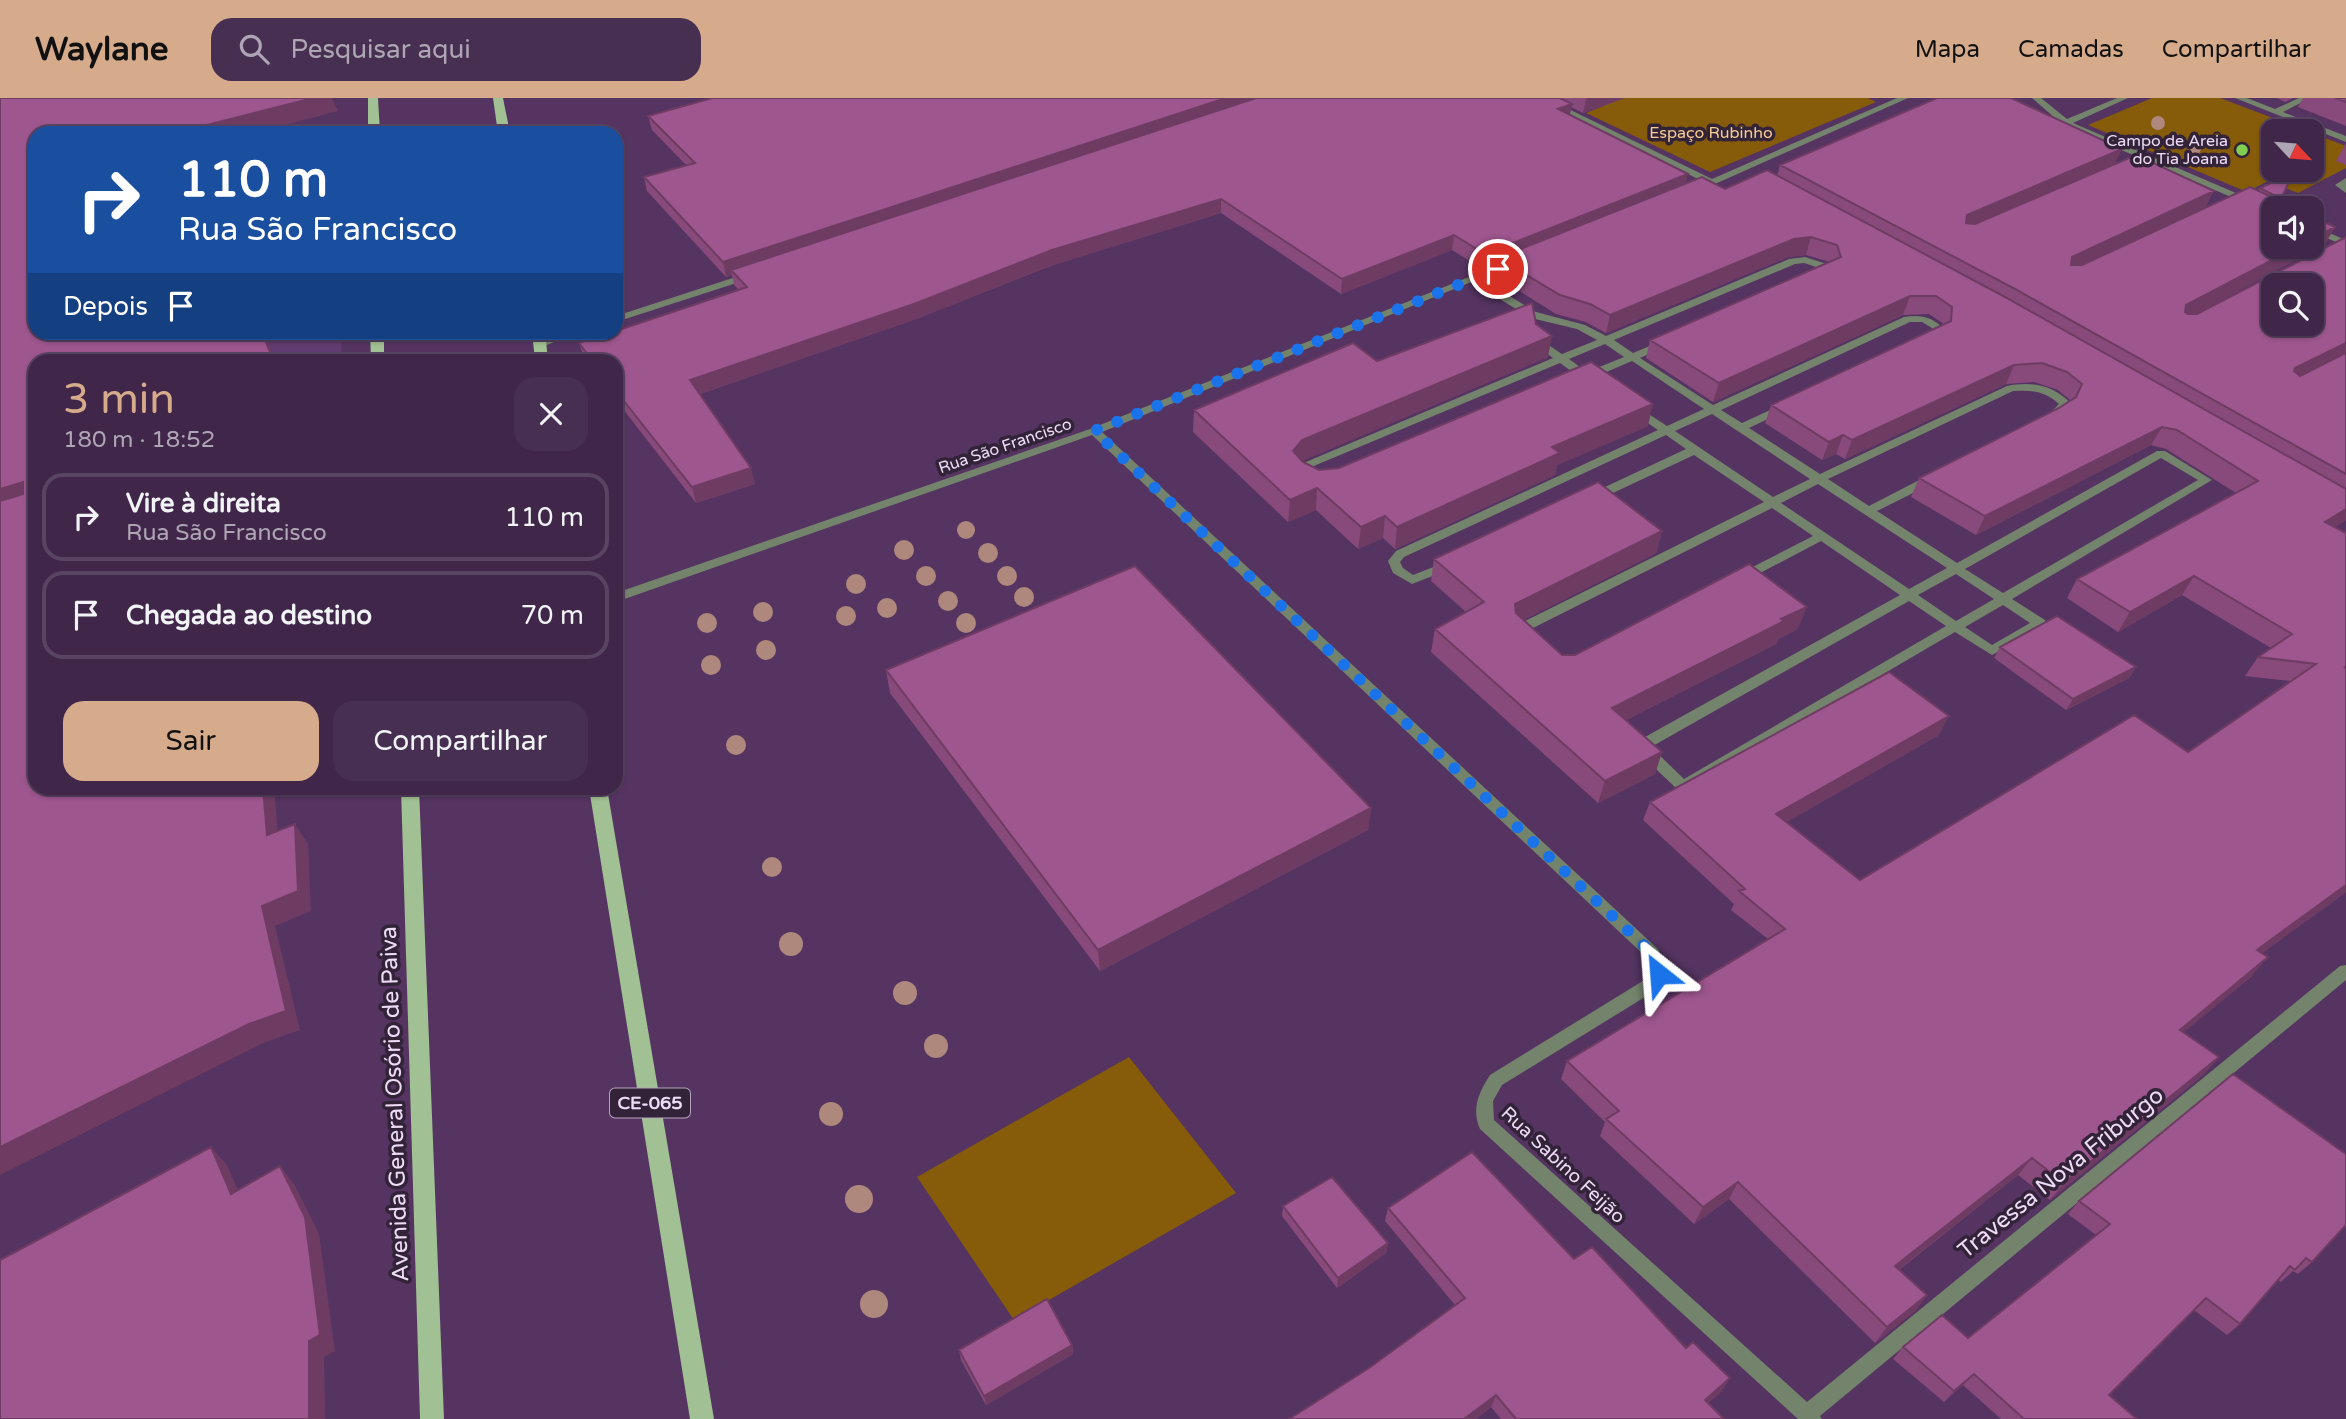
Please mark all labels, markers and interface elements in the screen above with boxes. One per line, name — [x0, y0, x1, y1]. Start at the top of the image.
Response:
search box — [211, 18, 701, 81]
text: Waylane — [35, 30, 169, 69]
icon: search — [235, 30, 273, 68]
text: Pesquisar aqui — [291, 34, 471, 65]
text: Mapa — [1915, 35, 1980, 64]
text: Camadas — [2018, 35, 2124, 64]
text: Compartilhar — [2162, 35, 2311, 64]
north arrow — [2261, 119, 2324, 182]
map controls — [2261, 119, 2324, 336]
park label: Espaço Rubinho — [1649, 123, 1773, 143]
place label: Campo de Areia do Tia Joana — [2106, 131, 2228, 169]
marker: Campo de Areia do Tia Joana — [2234, 142, 2250, 158]
text: 110 m — [178, 151, 328, 210]
icon: right — [63, 154, 154, 245]
button: sound — [2261, 196, 2324, 259]
text: Rua São Francisco — [178, 211, 457, 249]
pin — [1468, 239, 1528, 299]
icon: arrive — [1479, 250, 1517, 288]
button: search — [2261, 273, 2324, 336]
icon: arrive — [162, 287, 200, 325]
text: Depois — [63, 291, 148, 322]
text: 3 min — [63, 374, 175, 425]
button: close — [514, 377, 588, 451]
street label: Rua São Francisco — [936, 414, 1074, 478]
text: 180 m · 18:52 — [63, 426, 215, 454]
text: Vire à direita — [126, 488, 281, 519]
icon: right — [67, 498, 105, 536]
text: 110 m — [504, 502, 584, 533]
text: Rua São Francisco — [126, 519, 327, 547]
icon: arrive — [67, 596, 105, 634]
text: Chegada ao destino — [126, 600, 372, 631]
text: 70 m — [521, 600, 584, 631]
button: Sair — [63, 701, 319, 781]
button: Compartilhar — [333, 701, 588, 781]
street label: Avenida General Osório de Paiva — [375, 926, 415, 1282]
position arrow — [1622, 937, 1696, 1011]
street label: Travessa Nova Friburgo — [1953, 1081, 2169, 1265]
road number: CE-065 — [610, 1088, 690, 1118]
street label: Rua Sabino Feijão — [1497, 1102, 1629, 1228]

